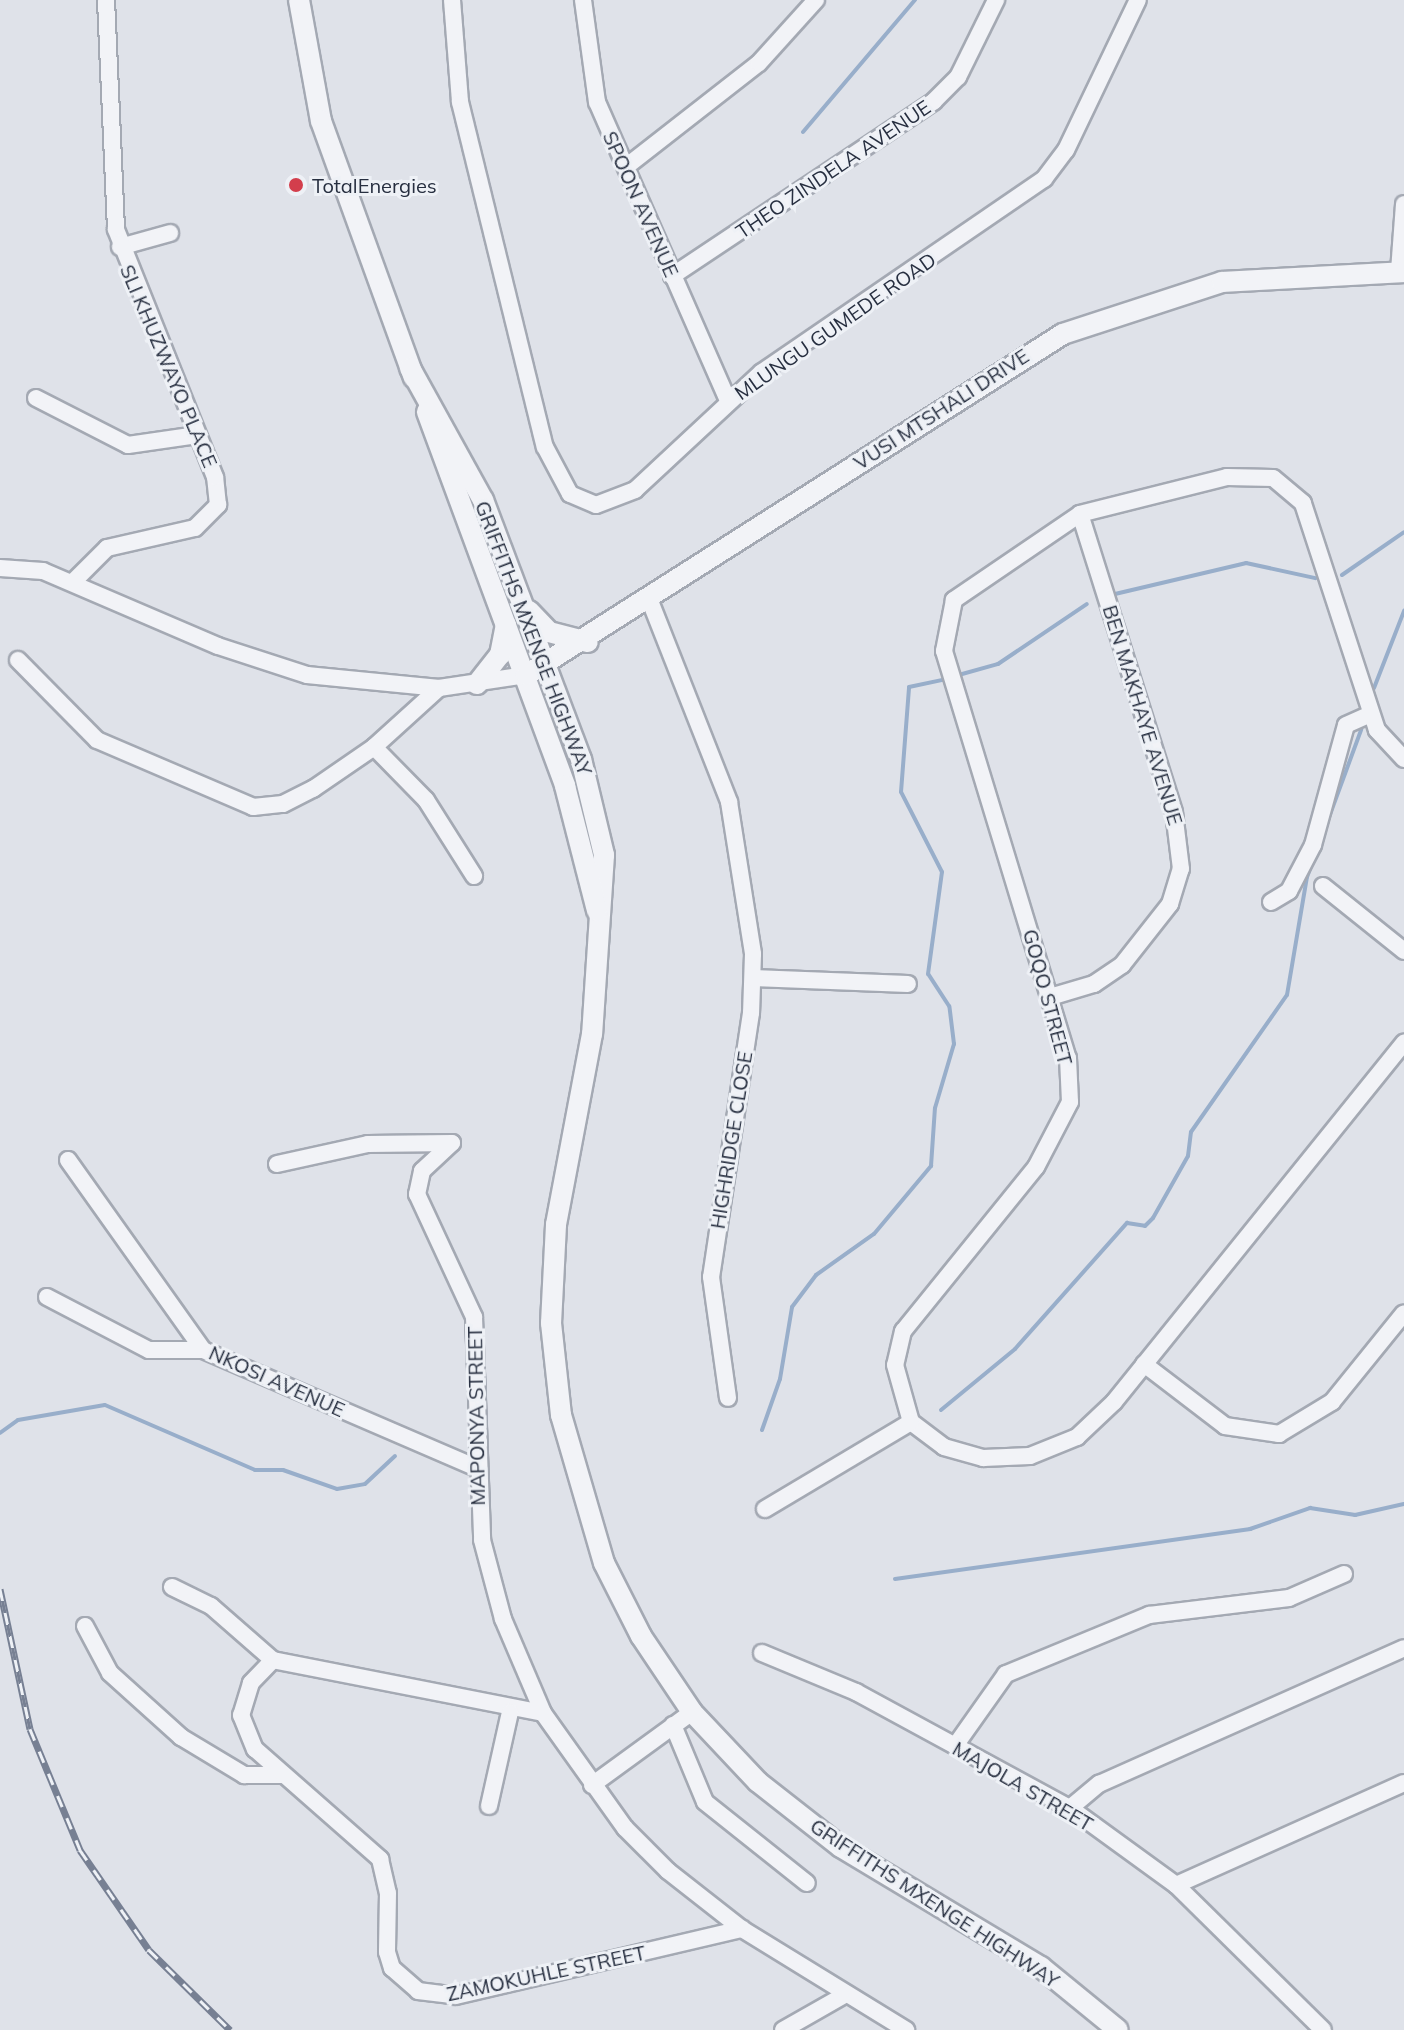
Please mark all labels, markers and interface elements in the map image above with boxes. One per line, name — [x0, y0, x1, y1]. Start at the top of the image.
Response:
street label: THEO ZINDELA AVENUE — [731, 95, 935, 243]
street label: SPOON AVENUE — [598, 127, 684, 281]
place label: TotalEnergies — [312, 173, 437, 197]
marker: TotalEnergies — [287, 176, 305, 194]
street label: MLUNGU GUMEDE ROAD — [730, 247, 940, 405]
street label: SLI KHUZWAYO PLACE — [115, 261, 223, 471]
street label: VUSI MTSHALI DRIVE — [849, 343, 1033, 475]
street label: GRIFFITHS MXENGE HIGHWAY — [470, 497, 598, 779]
street label: BEN MAKHAYE AVENUE — [1098, 602, 1188, 828]
street label: GOQO STREET — [1018, 926, 1078, 1068]
street label: HIGHRIDGE CLOSE — [705, 1049, 757, 1231]
street label: MAPONYA STREET — [462, 1326, 490, 1506]
street label: NKOSI AVENUE — [205, 1340, 349, 1422]
street label: MAJOLA STREET — [949, 1736, 1097, 1836]
street label: GRIFFITHS MXENGE HIGHWAY — [806, 1813, 1064, 1993]
street label: ZAMOKUHLE STREET — [444, 1940, 648, 2006]

